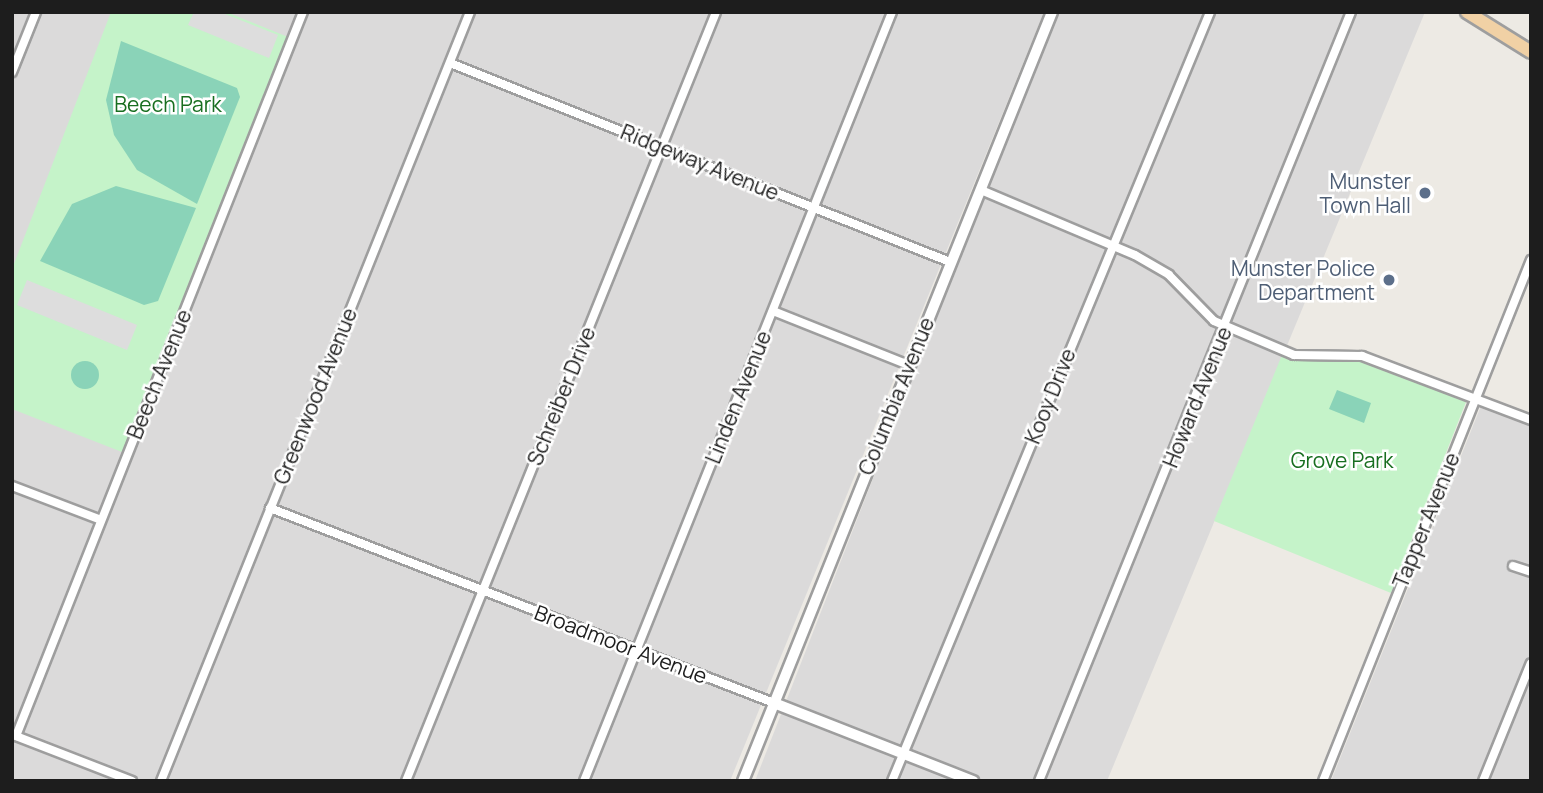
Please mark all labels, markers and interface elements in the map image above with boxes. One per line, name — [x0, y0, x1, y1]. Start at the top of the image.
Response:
park label: Beech Park — [114, 91, 222, 117]
street label: Ridgeway Avenue — [617, 119, 783, 205]
place label: Munster Town Hall — [1320, 168, 1411, 218]
marker: Munster Town Hall — [1417, 185, 1433, 201]
place label: Munster Police Department — [1231, 255, 1375, 305]
marker: Munster Police Department — [1381, 272, 1397, 288]
street label: Greenwood Avenue — [268, 304, 362, 488]
street label: Beech Avenue — [122, 305, 196, 443]
street label: Columbia Avenue — [853, 314, 939, 478]
street label: Schreiber Drive — [522, 323, 600, 469]
street label: Howard Avenue — [1157, 323, 1237, 471]
street label: Linden Avenue — [700, 327, 776, 467]
street label: Kooy Drive — [1020, 345, 1080, 447]
park label: Grove Park — [1291, 447, 1393, 473]
street label: Tapper Avenue — [1387, 449, 1465, 591]
street label: Broadmoor Avenue — [531, 599, 711, 689]

